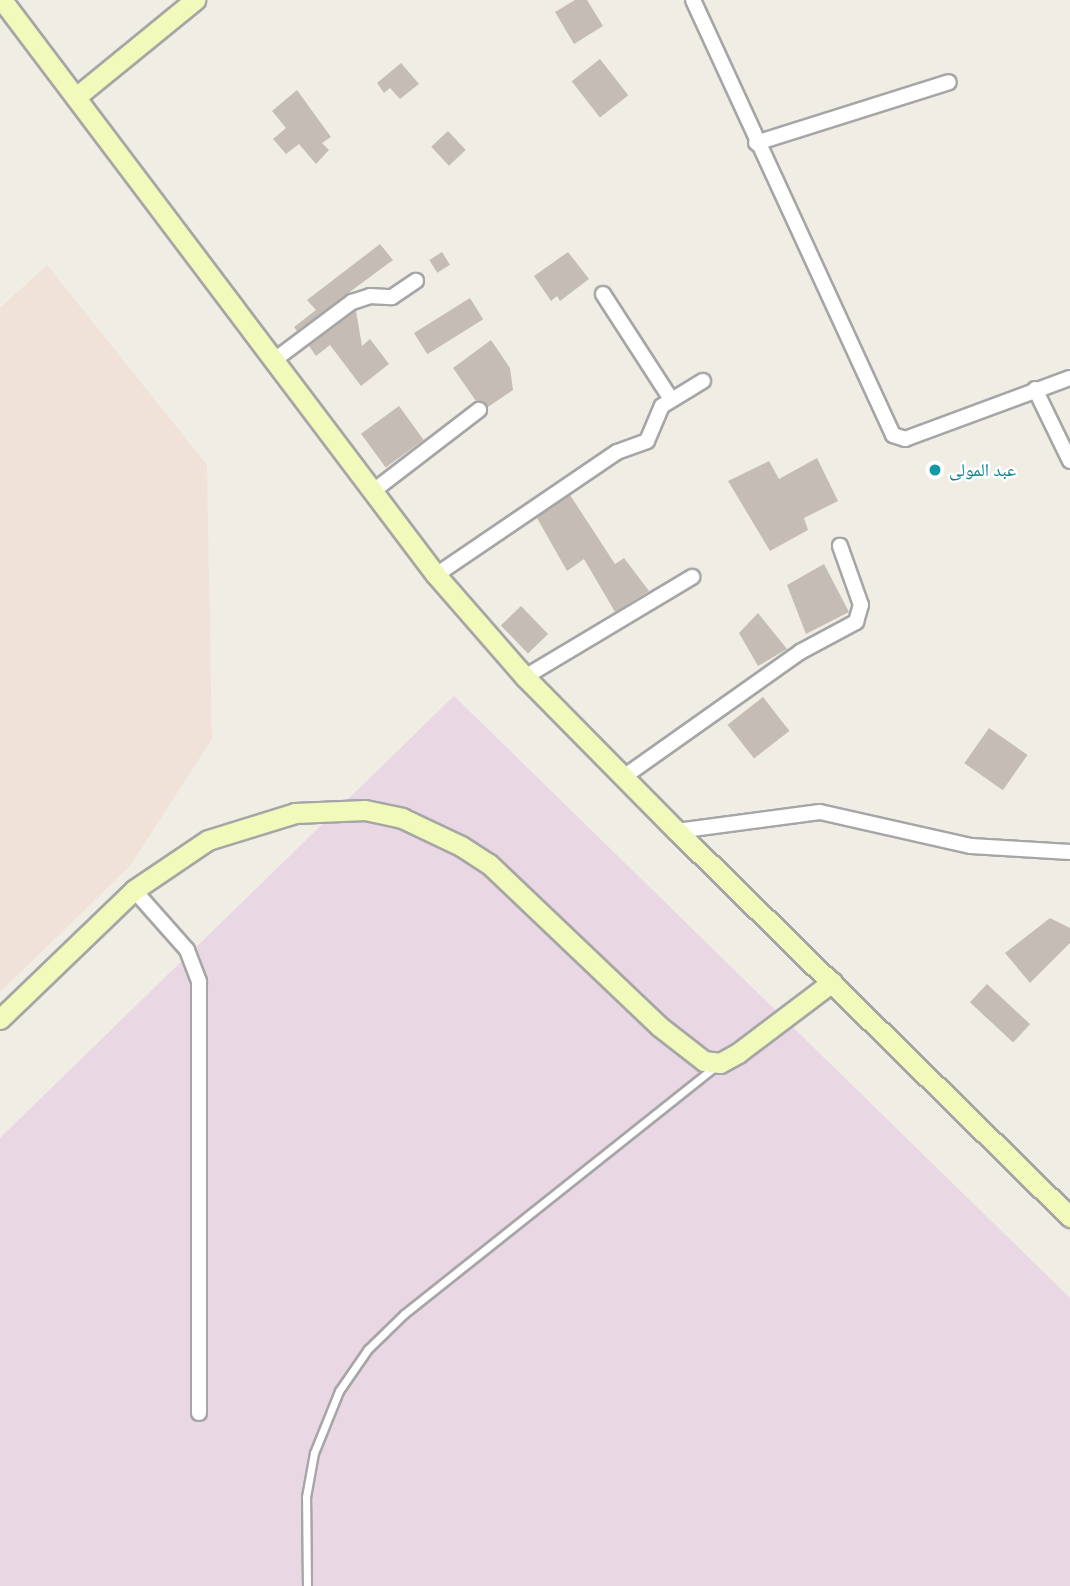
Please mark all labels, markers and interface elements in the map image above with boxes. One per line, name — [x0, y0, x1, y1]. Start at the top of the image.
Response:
place label: عبد المولى — [949, 459, 1016, 481]
marker: عبد المولى — [927, 462, 943, 478]

